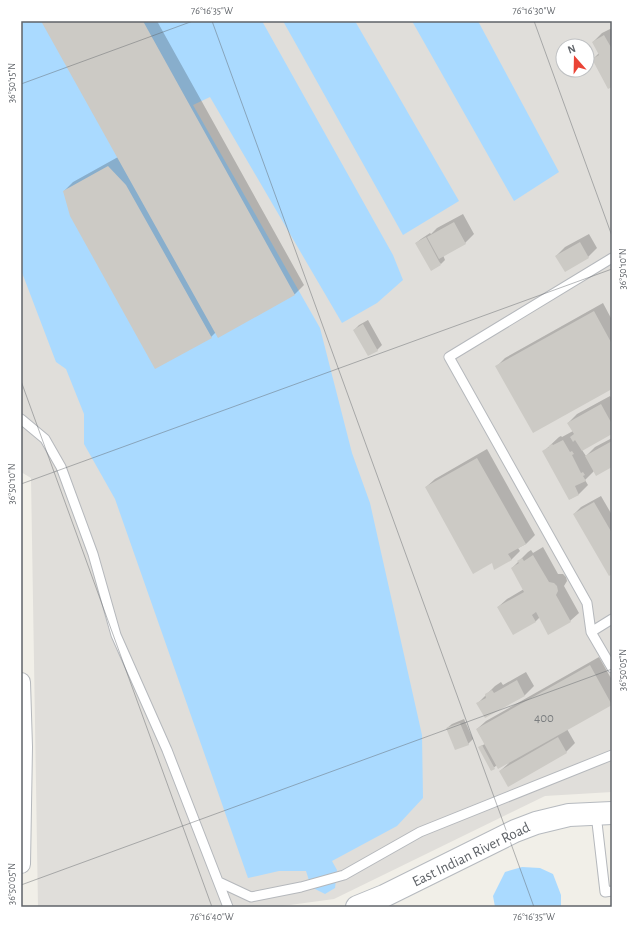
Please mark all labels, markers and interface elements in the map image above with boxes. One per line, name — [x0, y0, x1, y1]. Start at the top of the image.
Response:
text: 76°16'35"W — [191, 6, 233, 16]
text: 76°16'30"W — [513, 6, 556, 16]
north arrow — [555, 38, 595, 78]
text: N — [566, 43, 577, 56]
text: 36°50'15"N — [7, 63, 17, 103]
text: 36°50'10"N — [618, 248, 628, 290]
text: 36°50'10"N — [7, 463, 17, 505]
text: 36°50'05"N — [618, 649, 628, 691]
house number: 400 — [534, 712, 554, 725]
street label: East Indian River Road — [410, 819, 533, 889]
text: 36°50'05"N — [7, 863, 17, 905]
text: 76°16'40"W — [190, 912, 234, 922]
text: 76°16'35"W — [513, 912, 555, 922]

